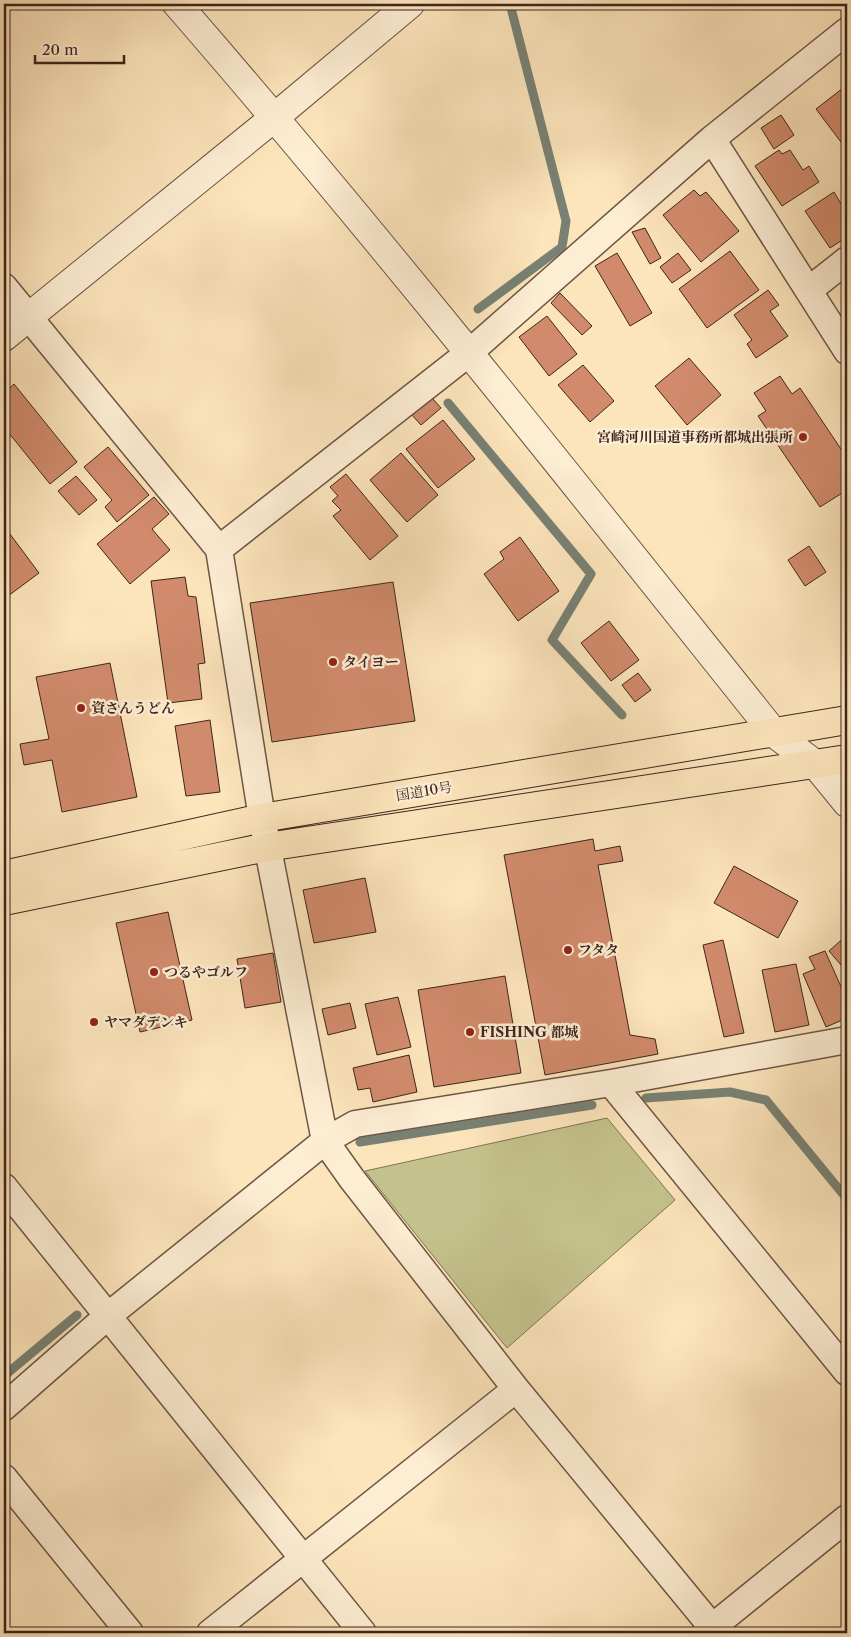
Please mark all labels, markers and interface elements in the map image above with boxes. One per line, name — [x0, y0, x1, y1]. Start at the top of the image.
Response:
scale bar — [35, 32, 124, 64]
text: 20 m — [42, 40, 78, 59]
place label: 宮崎河川国道事務所都城出張所 — [597, 428, 793, 446]
marker: 宮崎河川国道事務所都城出張所 — [797, 431, 809, 443]
place label: タイヨー — [343, 653, 399, 671]
marker: タイヨー — [327, 656, 339, 668]
place label: 資さんうどん — [91, 699, 175, 717]
marker: 資さんうどん — [75, 702, 87, 714]
street label: 国道10号 — [395, 778, 453, 804]
place label: フタタ — [578, 941, 619, 959]
marker: フタタ — [562, 944, 574, 956]
place label: つるやゴルフ — [164, 963, 248, 981]
marker: つるやゴルフ — [148, 966, 160, 978]
place label: ヤマダデンキ — [104, 1013, 188, 1031]
marker: ヤマダデンキ — [88, 1016, 100, 1028]
place label: FISHING 都城 — [480, 1023, 578, 1041]
marker: FISHING 都城 — [464, 1026, 476, 1038]

